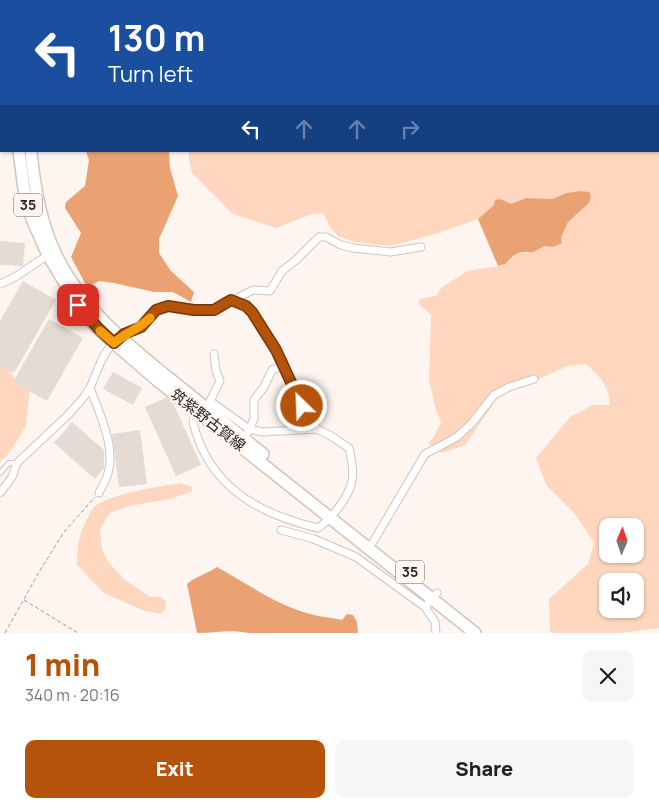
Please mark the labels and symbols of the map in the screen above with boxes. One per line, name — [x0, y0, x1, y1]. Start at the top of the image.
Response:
road number: 35 — [14, 194, 42, 216]
pin — [57, 284, 99, 326]
position arrow — [275, 379, 327, 431]
street label: 筑紫野古賀線 — [166, 384, 250, 456]
north arrow — [599, 518, 644, 562]
road number: 35 — [396, 560, 424, 584]

